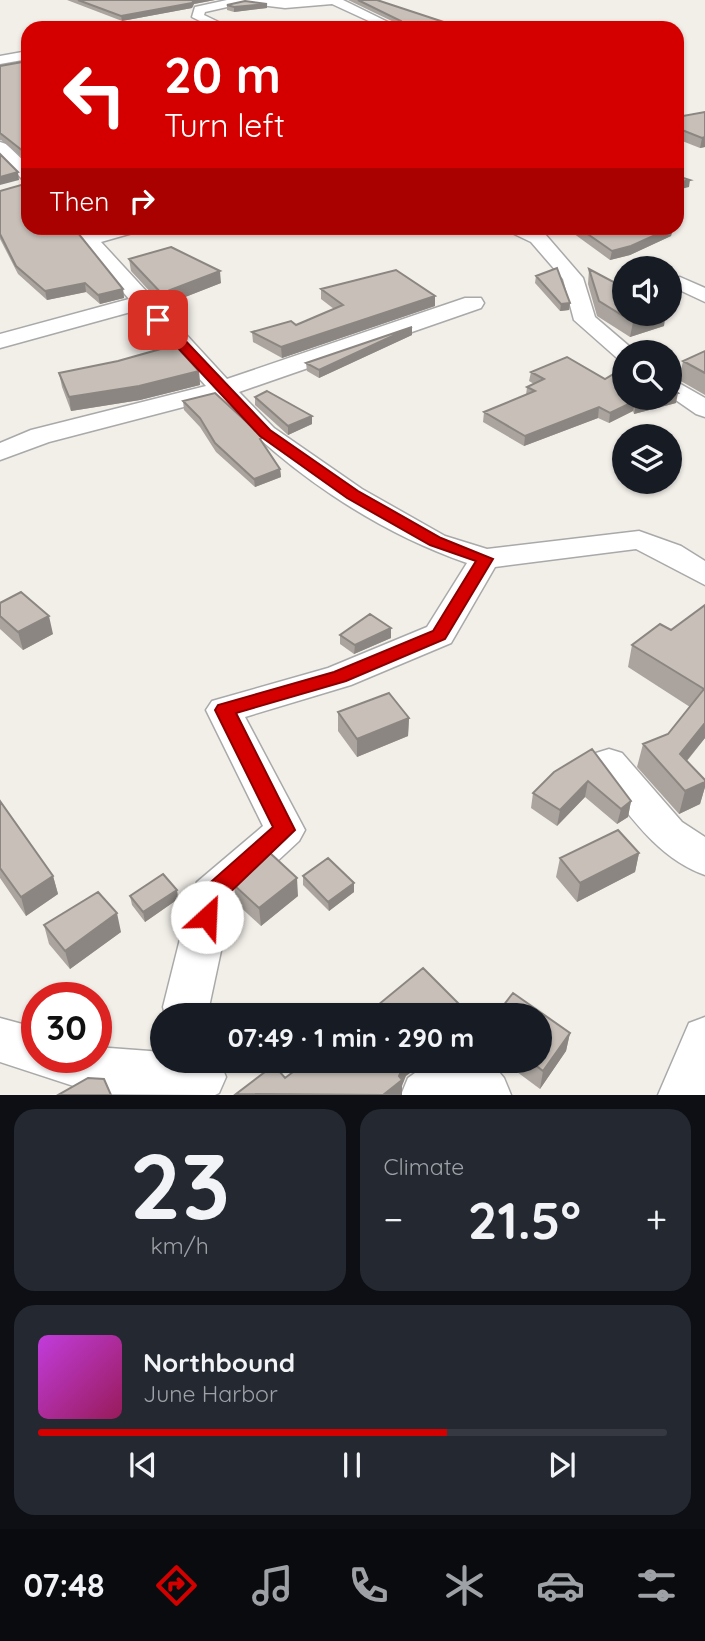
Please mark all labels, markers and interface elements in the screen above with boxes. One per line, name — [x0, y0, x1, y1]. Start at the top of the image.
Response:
text: 20 m — [164, 44, 281, 105]
icon: left — [49, 49, 140, 140]
text: Turn left — [164, 105, 285, 145]
icon: right — [123, 182, 161, 220]
text: Then — [49, 185, 109, 218]
map controls — [612, 256, 682, 494]
button: sound — [612, 256, 682, 326]
pin — [128, 290, 188, 350]
icon: arrive — [139, 301, 177, 339]
button: search — [612, 340, 682, 410]
button: layers — [612, 424, 682, 494]
position arrow — [170, 880, 244, 954]
speed limit sign: 30 — [21, 982, 112, 1073]
text: 07:49 · 1 min · 290 m — [228, 1021, 474, 1054]
text: 23 — [129, 1128, 230, 1242]
text: Climate — [384, 1152, 464, 1181]
text: 21.5° — [468, 1187, 581, 1252]
text: − — [384, 1195, 403, 1243]
text: + — [646, 1195, 667, 1243]
text: km/h — [151, 1231, 209, 1260]
text: Northbound — [143, 1346, 295, 1379]
text: June Harbor — [143, 1379, 278, 1408]
icon: previous — [124, 1446, 162, 1484]
icon: pause — [333, 1446, 371, 1484]
icon: next — [543, 1446, 581, 1484]
icon: directions — [152, 1561, 201, 1610]
icon: music — [248, 1561, 297, 1610]
icon: phone — [344, 1561, 393, 1610]
icon: climate — [440, 1561, 489, 1610]
icon: car — [536, 1561, 585, 1610]
icon: filters — [632, 1561, 681, 1610]
text: 07:48 — [24, 1565, 105, 1605]

